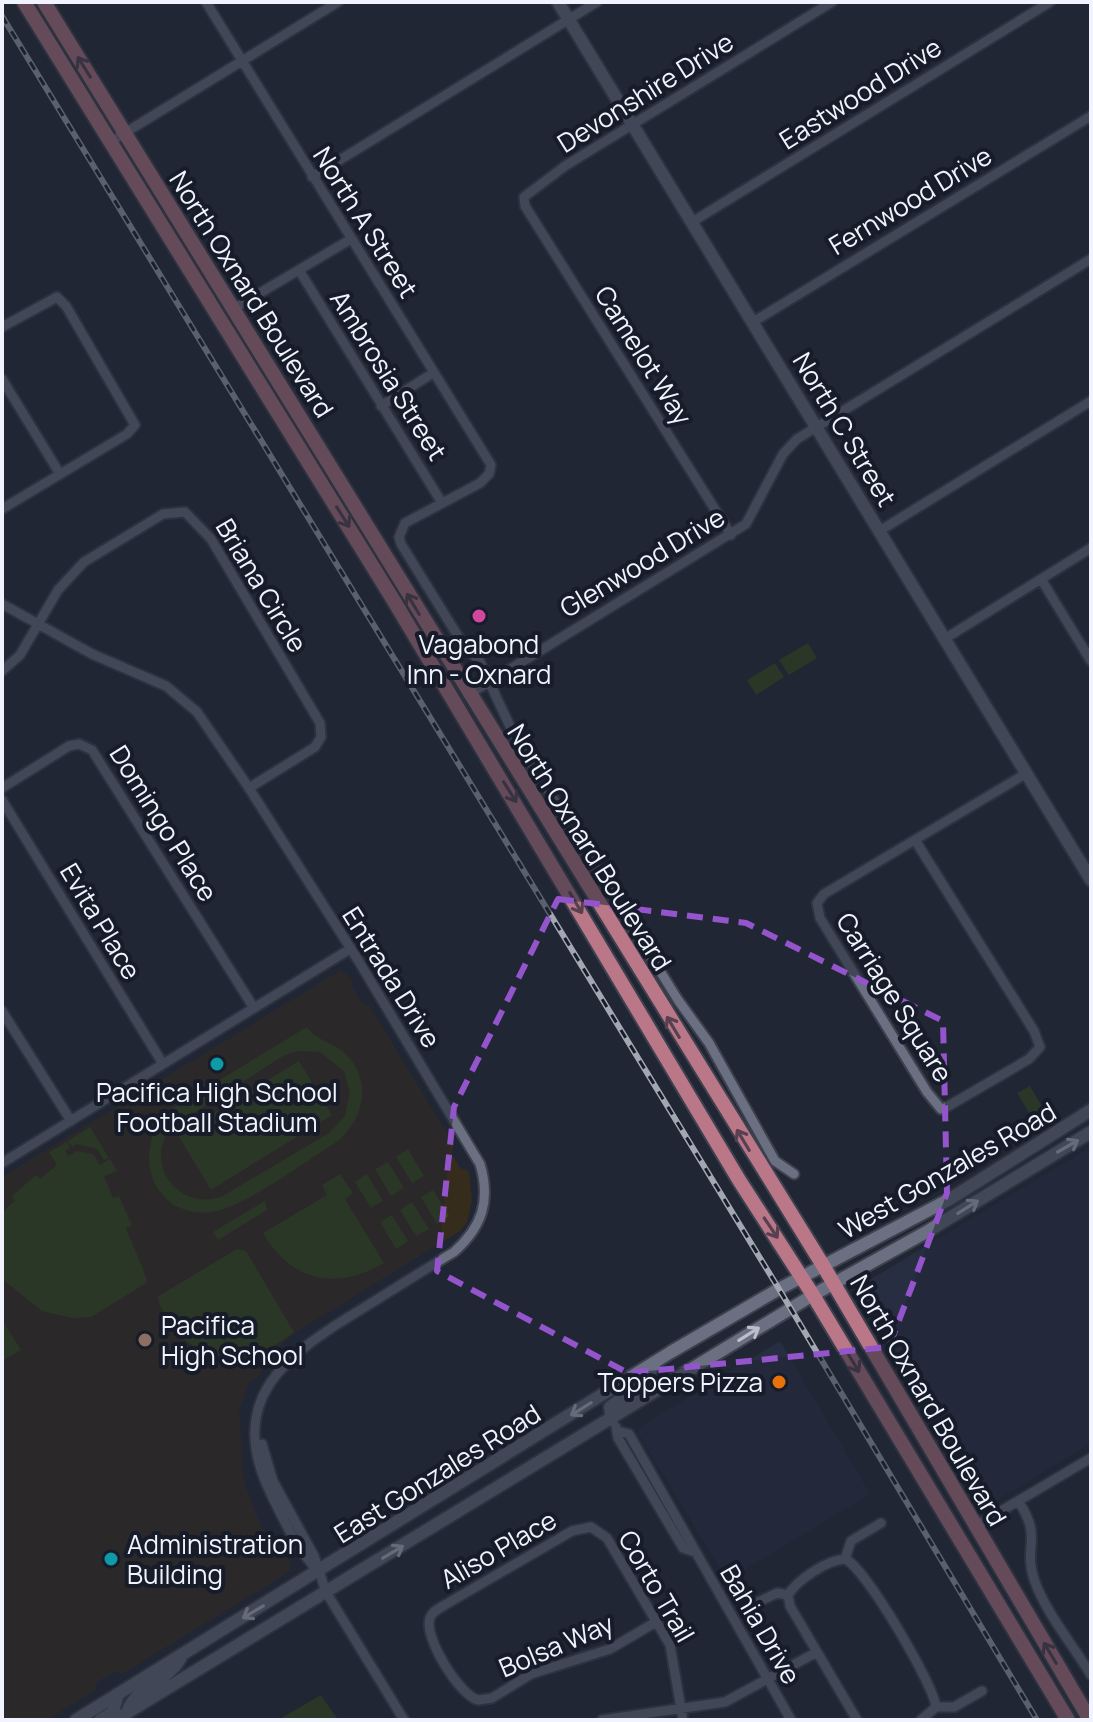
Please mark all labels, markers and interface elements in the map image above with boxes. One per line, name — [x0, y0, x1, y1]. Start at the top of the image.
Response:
street label: Devonshire Drive — [550, 23, 740, 161]
street label: Eastwood Drive — [772, 29, 948, 157]
one-way arrow — [75, 56, 91, 79]
street label: Fernwood Drive — [822, 137, 998, 263]
street label: North A Street — [305, 140, 427, 304]
street label: North Oxnard Boulevard — [161, 164, 343, 424]
street label: Camelot Way — [587, 279, 701, 432]
street label: Ambrosia Street — [322, 283, 456, 467]
street label: North C Street — [785, 345, 905, 513]
street label: Glenwood Drive — [553, 499, 731, 625]
one-way arrow — [335, 505, 351, 528]
street label: Briana Circle — [208, 511, 316, 659]
one-way arrow — [404, 593, 420, 616]
marker: Vagabond Inn - Oxnard — [470, 607, 488, 625]
place label: Vagabond Inn - Oxnard — [407, 626, 551, 692]
street label: North Oxnard Boulevard — [499, 717, 681, 977]
street label: Domingo Place — [102, 738, 226, 908]
one-way arrow — [502, 780, 518, 803]
street label: Evita Place — [52, 856, 150, 986]
one-way arrow — [568, 891, 584, 914]
street label: Entrada Drive — [334, 900, 450, 1054]
street label: Carriage Square — [828, 905, 962, 1089]
one-way arrow — [665, 1016, 681, 1039]
marker: Pacifica High School Football Stadium — [208, 1055, 226, 1073]
place label: Pacifica High School Football Stadium — [96, 1074, 338, 1140]
street label: West Gonzales Road — [832, 1093, 1062, 1247]
one-way arrow — [735, 1129, 751, 1152]
one-way arrow — [1056, 1138, 1079, 1154]
one-way arrow — [956, 1198, 979, 1214]
one-way arrow — [762, 1217, 779, 1239]
street label: North Oxnard Boulevard — [842, 1268, 1016, 1532]
place label: Pacifica High School — [161, 1307, 304, 1373]
one-way arrow — [737, 1326, 760, 1342]
marker: Pacifica High School — [136, 1331, 154, 1349]
one-way arrow — [845, 1350, 861, 1373]
place label: Toppers Pizza — [598, 1364, 763, 1400]
marker: Toppers Pizza — [770, 1373, 788, 1391]
street label: East Gonzales Road — [327, 1395, 547, 1551]
one-way arrow — [570, 1401, 593, 1417]
street label: Aliso Place — [433, 1501, 563, 1597]
street label: Corto Trail — [611, 1524, 703, 1648]
place label: Administration Building — [127, 1526, 303, 1592]
one-way arrow — [381, 1543, 404, 1559]
marker: Administration Building — [102, 1550, 120, 1568]
street label: Bahia Drive — [712, 1558, 810, 1690]
one-way arrow — [242, 1604, 264, 1620]
street label: Bolsa Way — [493, 1605, 619, 1685]
one-way arrow — [1042, 1642, 1058, 1665]

